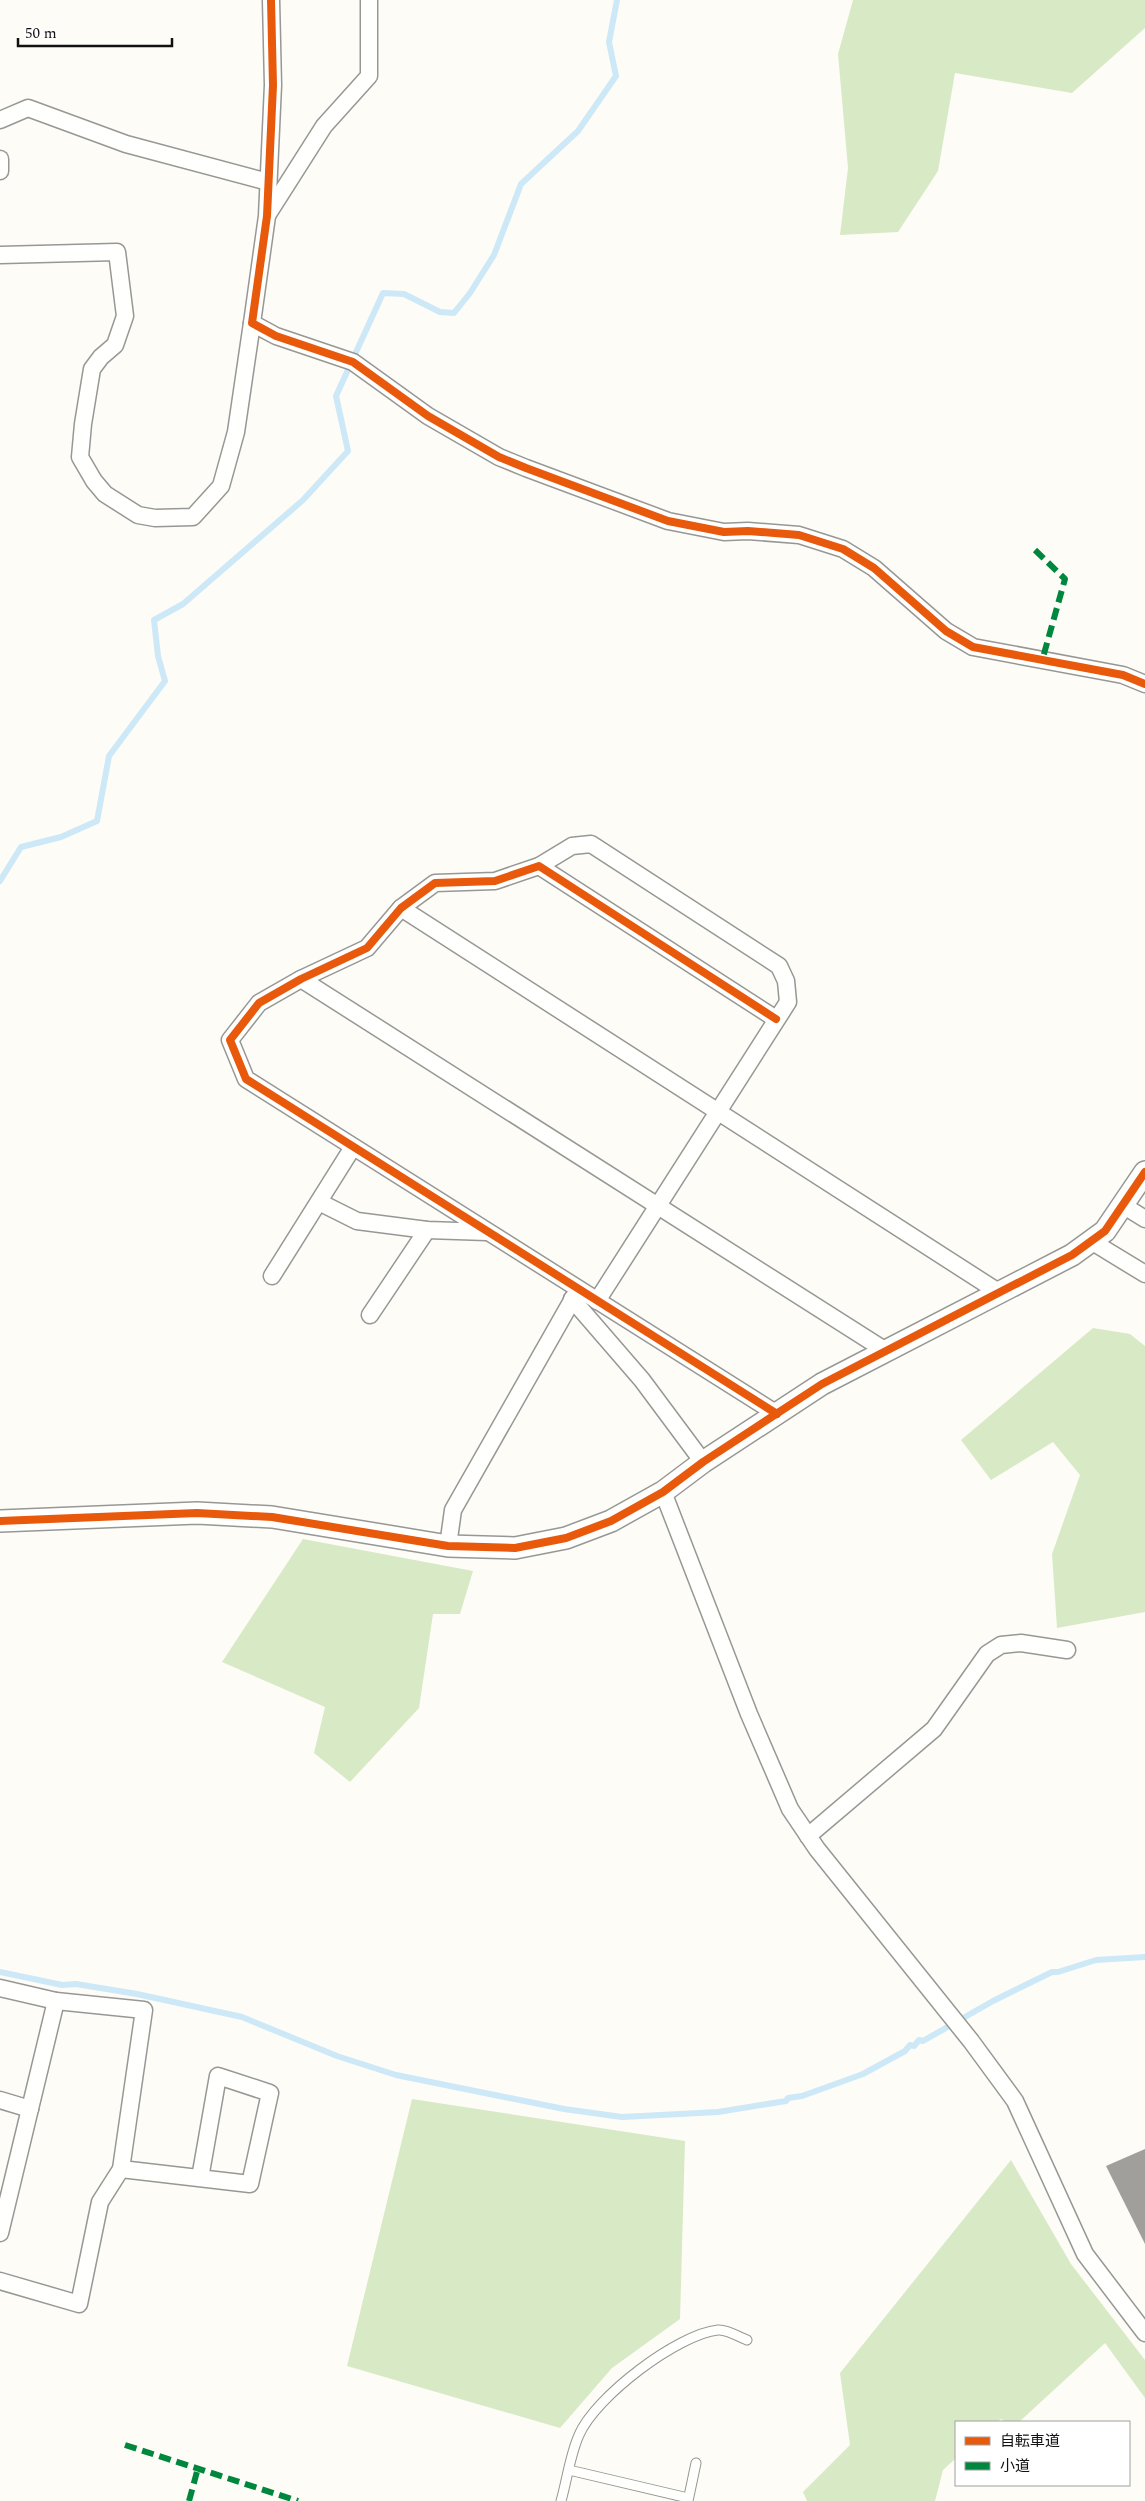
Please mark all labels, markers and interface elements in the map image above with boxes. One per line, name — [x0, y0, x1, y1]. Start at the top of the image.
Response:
scale bar — [18, 15, 171, 47]
text: 50 m — [25, 22, 57, 45]
legend — [955, 2421, 1130, 2486]
text: 自転車道 — [1000, 2430, 1060, 2453]
text: 小道 — [1000, 2455, 1030, 2478]

